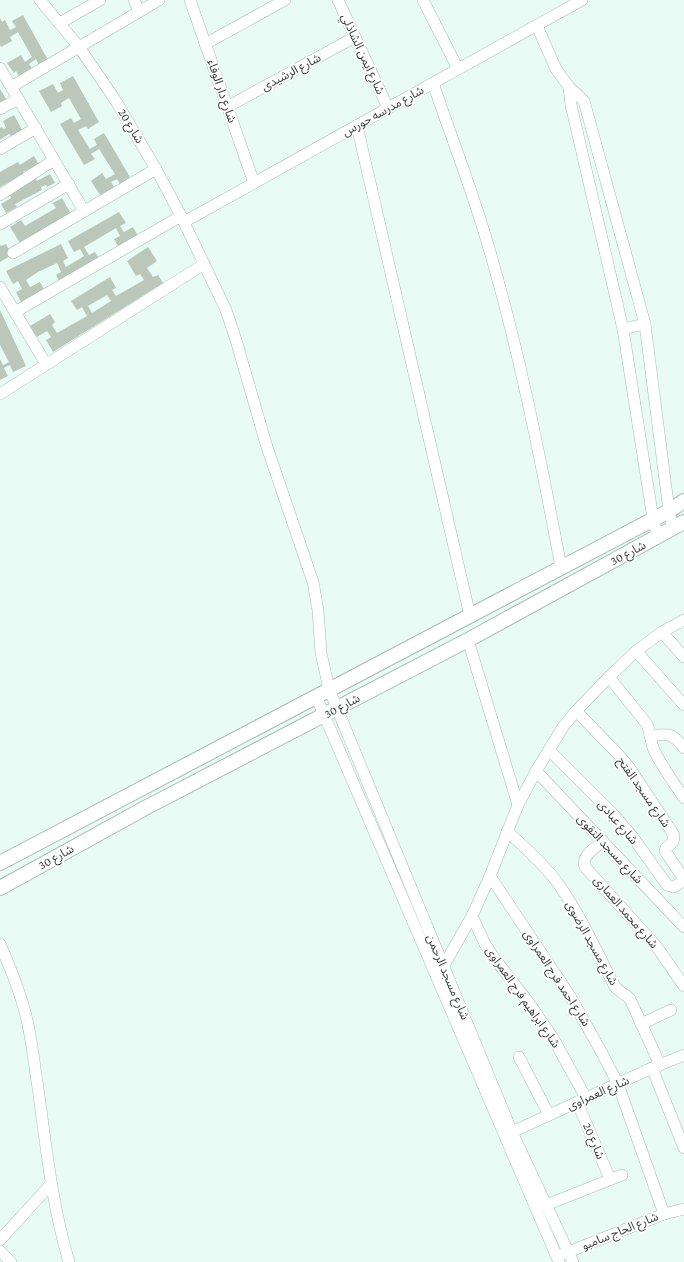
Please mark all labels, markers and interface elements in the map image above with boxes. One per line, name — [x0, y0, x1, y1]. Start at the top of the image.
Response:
street label: شارع ايمن الشاذلي — [336, 11, 388, 98]
street label: شارع الرشيدى — [259, 50, 324, 95]
street label: شارع دار الوفاء — [203, 57, 239, 125]
street label: شارع مدرسه حورس — [340, 83, 427, 141]
street label: شارع 20 — [113, 106, 147, 147]
street label: شارع 30 — [608, 538, 649, 570]
street label: شارع 30 — [322, 691, 363, 723]
street label: شارع مسجد الفتح — [613, 754, 673, 831]
street label: شارع عبادى — [593, 797, 641, 848]
street label: شارع مسجد التقوى — [573, 811, 646, 888]
street label: شارع 30 — [36, 842, 77, 874]
street label: شارع محمد العمارى — [589, 873, 661, 952]
street label: شارع مسجد الرضوى — [561, 898, 621, 989]
street label: شارع احمد فرج العمراوى — [519, 927, 593, 1030]
street label: شارع مسجد الرحمن — [422, 932, 472, 1023]
street label: شارع ابراهيم فرج العمراوى — [481, 944, 563, 1051]
street label: شارع العمراوى — [565, 1073, 632, 1115]
street label: شارع 20 — [578, 1121, 608, 1162]
street label: شارع الحاج سامبو — [580, 1209, 661, 1255]

